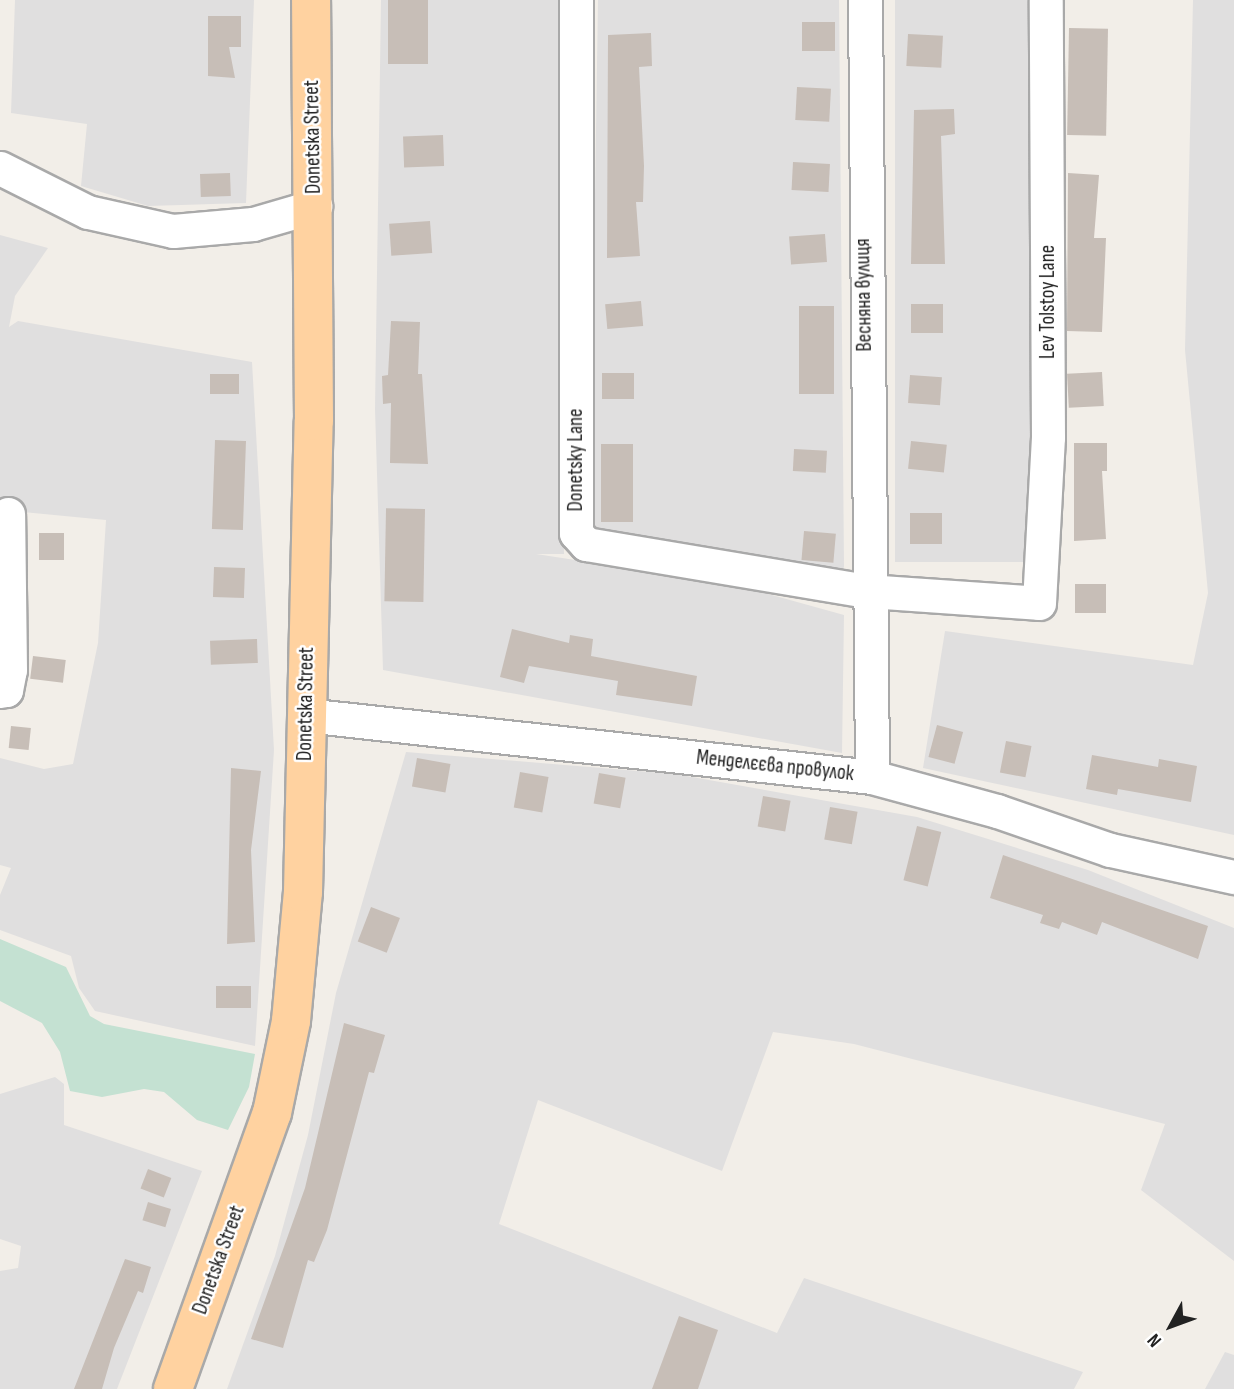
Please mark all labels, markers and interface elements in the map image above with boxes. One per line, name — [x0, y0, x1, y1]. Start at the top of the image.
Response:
street label: Donetska Street — [299, 80, 327, 194]
street label: Весняна вулиця — [850, 238, 878, 352]
street label: Lev Tolstoy Lane — [1035, 245, 1061, 359]
street label: Donetsky Lane — [563, 409, 589, 511]
street label: Donetska Street — [292, 647, 320, 761]
street label: Менделєєва провулок — [695, 745, 855, 787]
street label: Donetska Street — [188, 1202, 250, 1318]
north arrow — [1136, 1291, 1206, 1361]
text: N — [1143, 1329, 1167, 1351]

